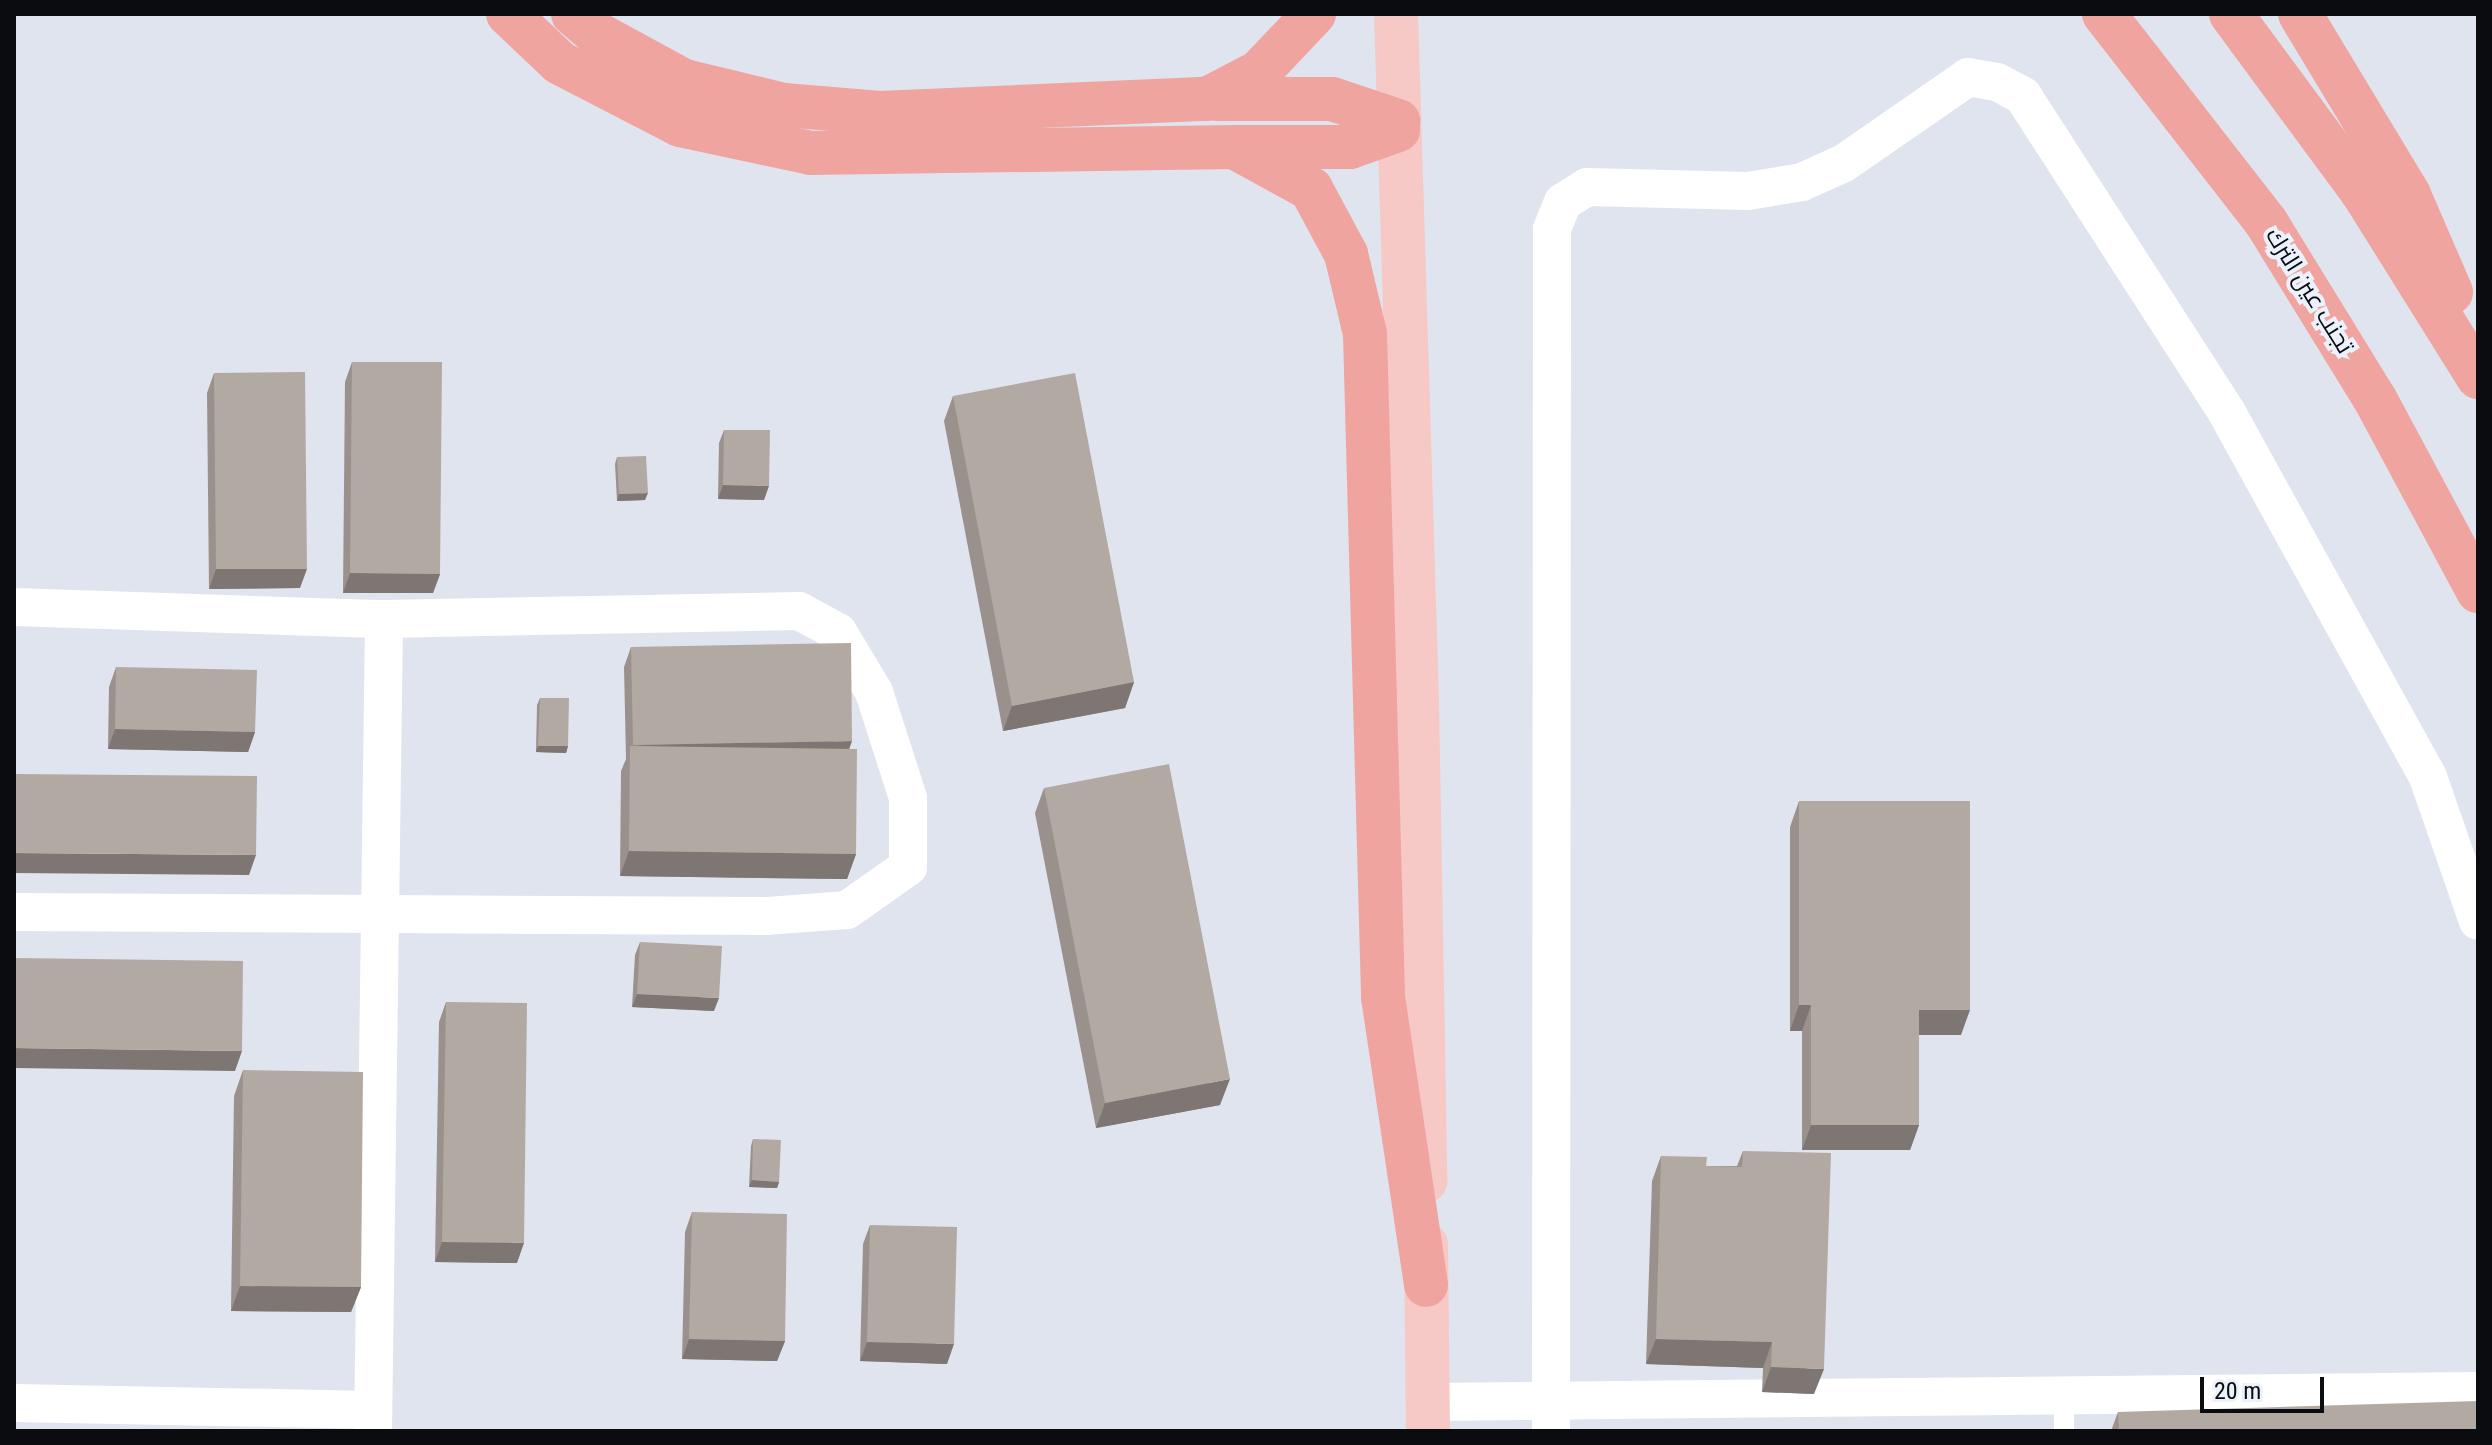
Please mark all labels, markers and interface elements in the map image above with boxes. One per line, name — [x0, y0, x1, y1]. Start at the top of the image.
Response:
street label: تجنب عين الترك — [2259, 223, 2359, 359]
scale bar — [2204, 1361, 2328, 1411]
text: 20 m — [2214, 1377, 2261, 1405]

